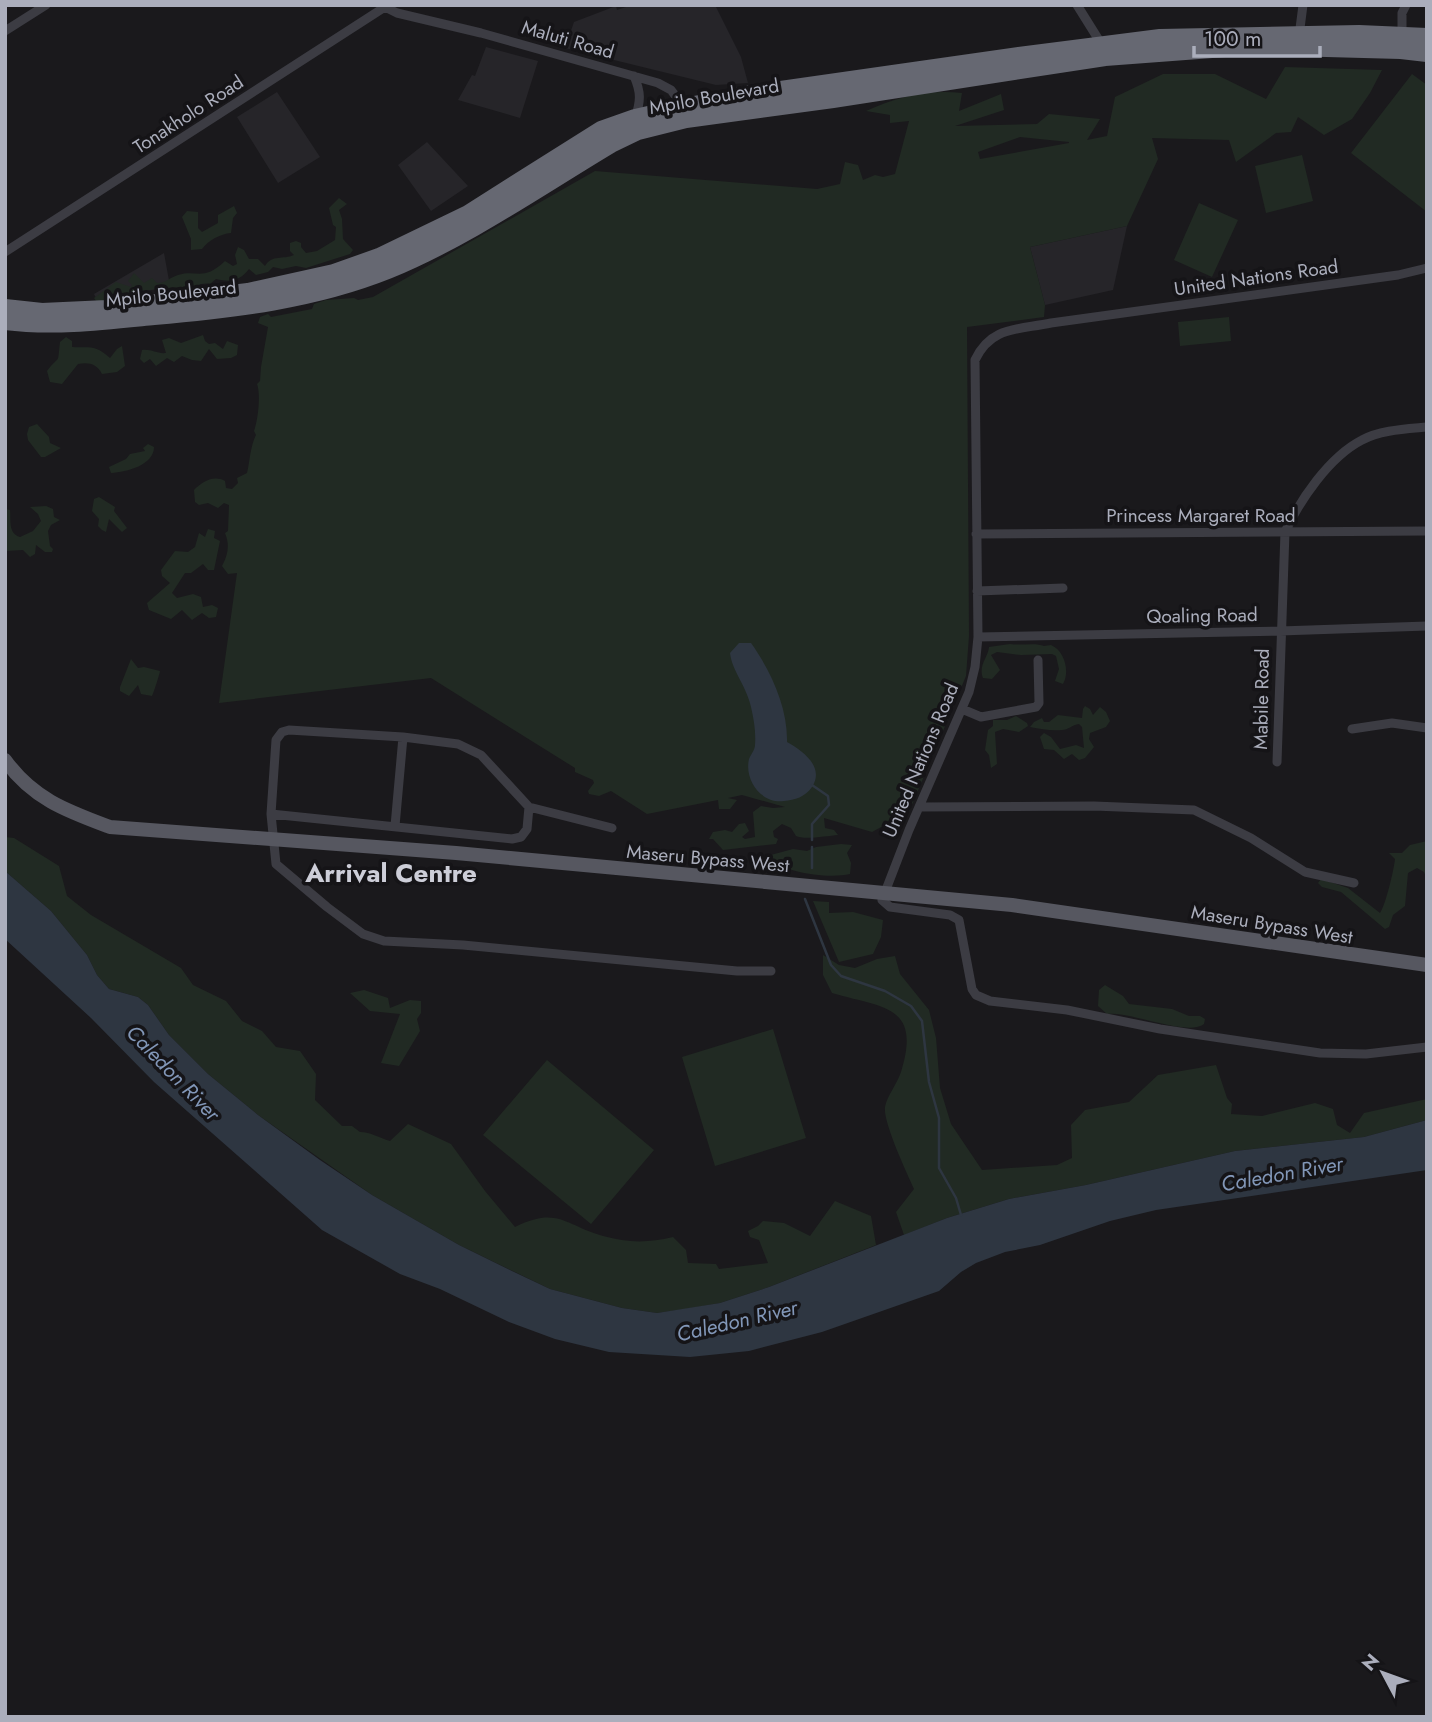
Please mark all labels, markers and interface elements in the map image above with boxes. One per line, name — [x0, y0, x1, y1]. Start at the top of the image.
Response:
street label: Maluti Road — [518, 13, 617, 66]
scale bar — [1194, 14, 1320, 58]
text: 100 m — [1204, 24, 1261, 54]
street label: Tonakholo Road — [128, 69, 249, 160]
street label: Mpilo Boulevard — [647, 72, 781, 121]
street label: United Nations Road — [1172, 253, 1340, 302]
street label: Mpilo Boulevard — [104, 273, 238, 314]
street label: Princess Margaret Road — [1106, 502, 1296, 529]
street label: Qoaling Road — [1146, 601, 1258, 630]
street label: Mabile Road — [1247, 648, 1276, 750]
street label: United Nations Road — [876, 679, 965, 842]
street label: Maseru Bypass West — [625, 838, 791, 879]
district label: Arrival Centre — [304, 854, 477, 892]
street label: Maseru Bypass West — [1189, 898, 1355, 951]
water label: Caledon River — [119, 1018, 227, 1129]
water label: Caledon River — [1219, 1148, 1346, 1199]
water label: Caledon River — [674, 1292, 801, 1349]
north arrow — [1348, 1638, 1418, 1708]
text: N — [1355, 1648, 1386, 1677]

